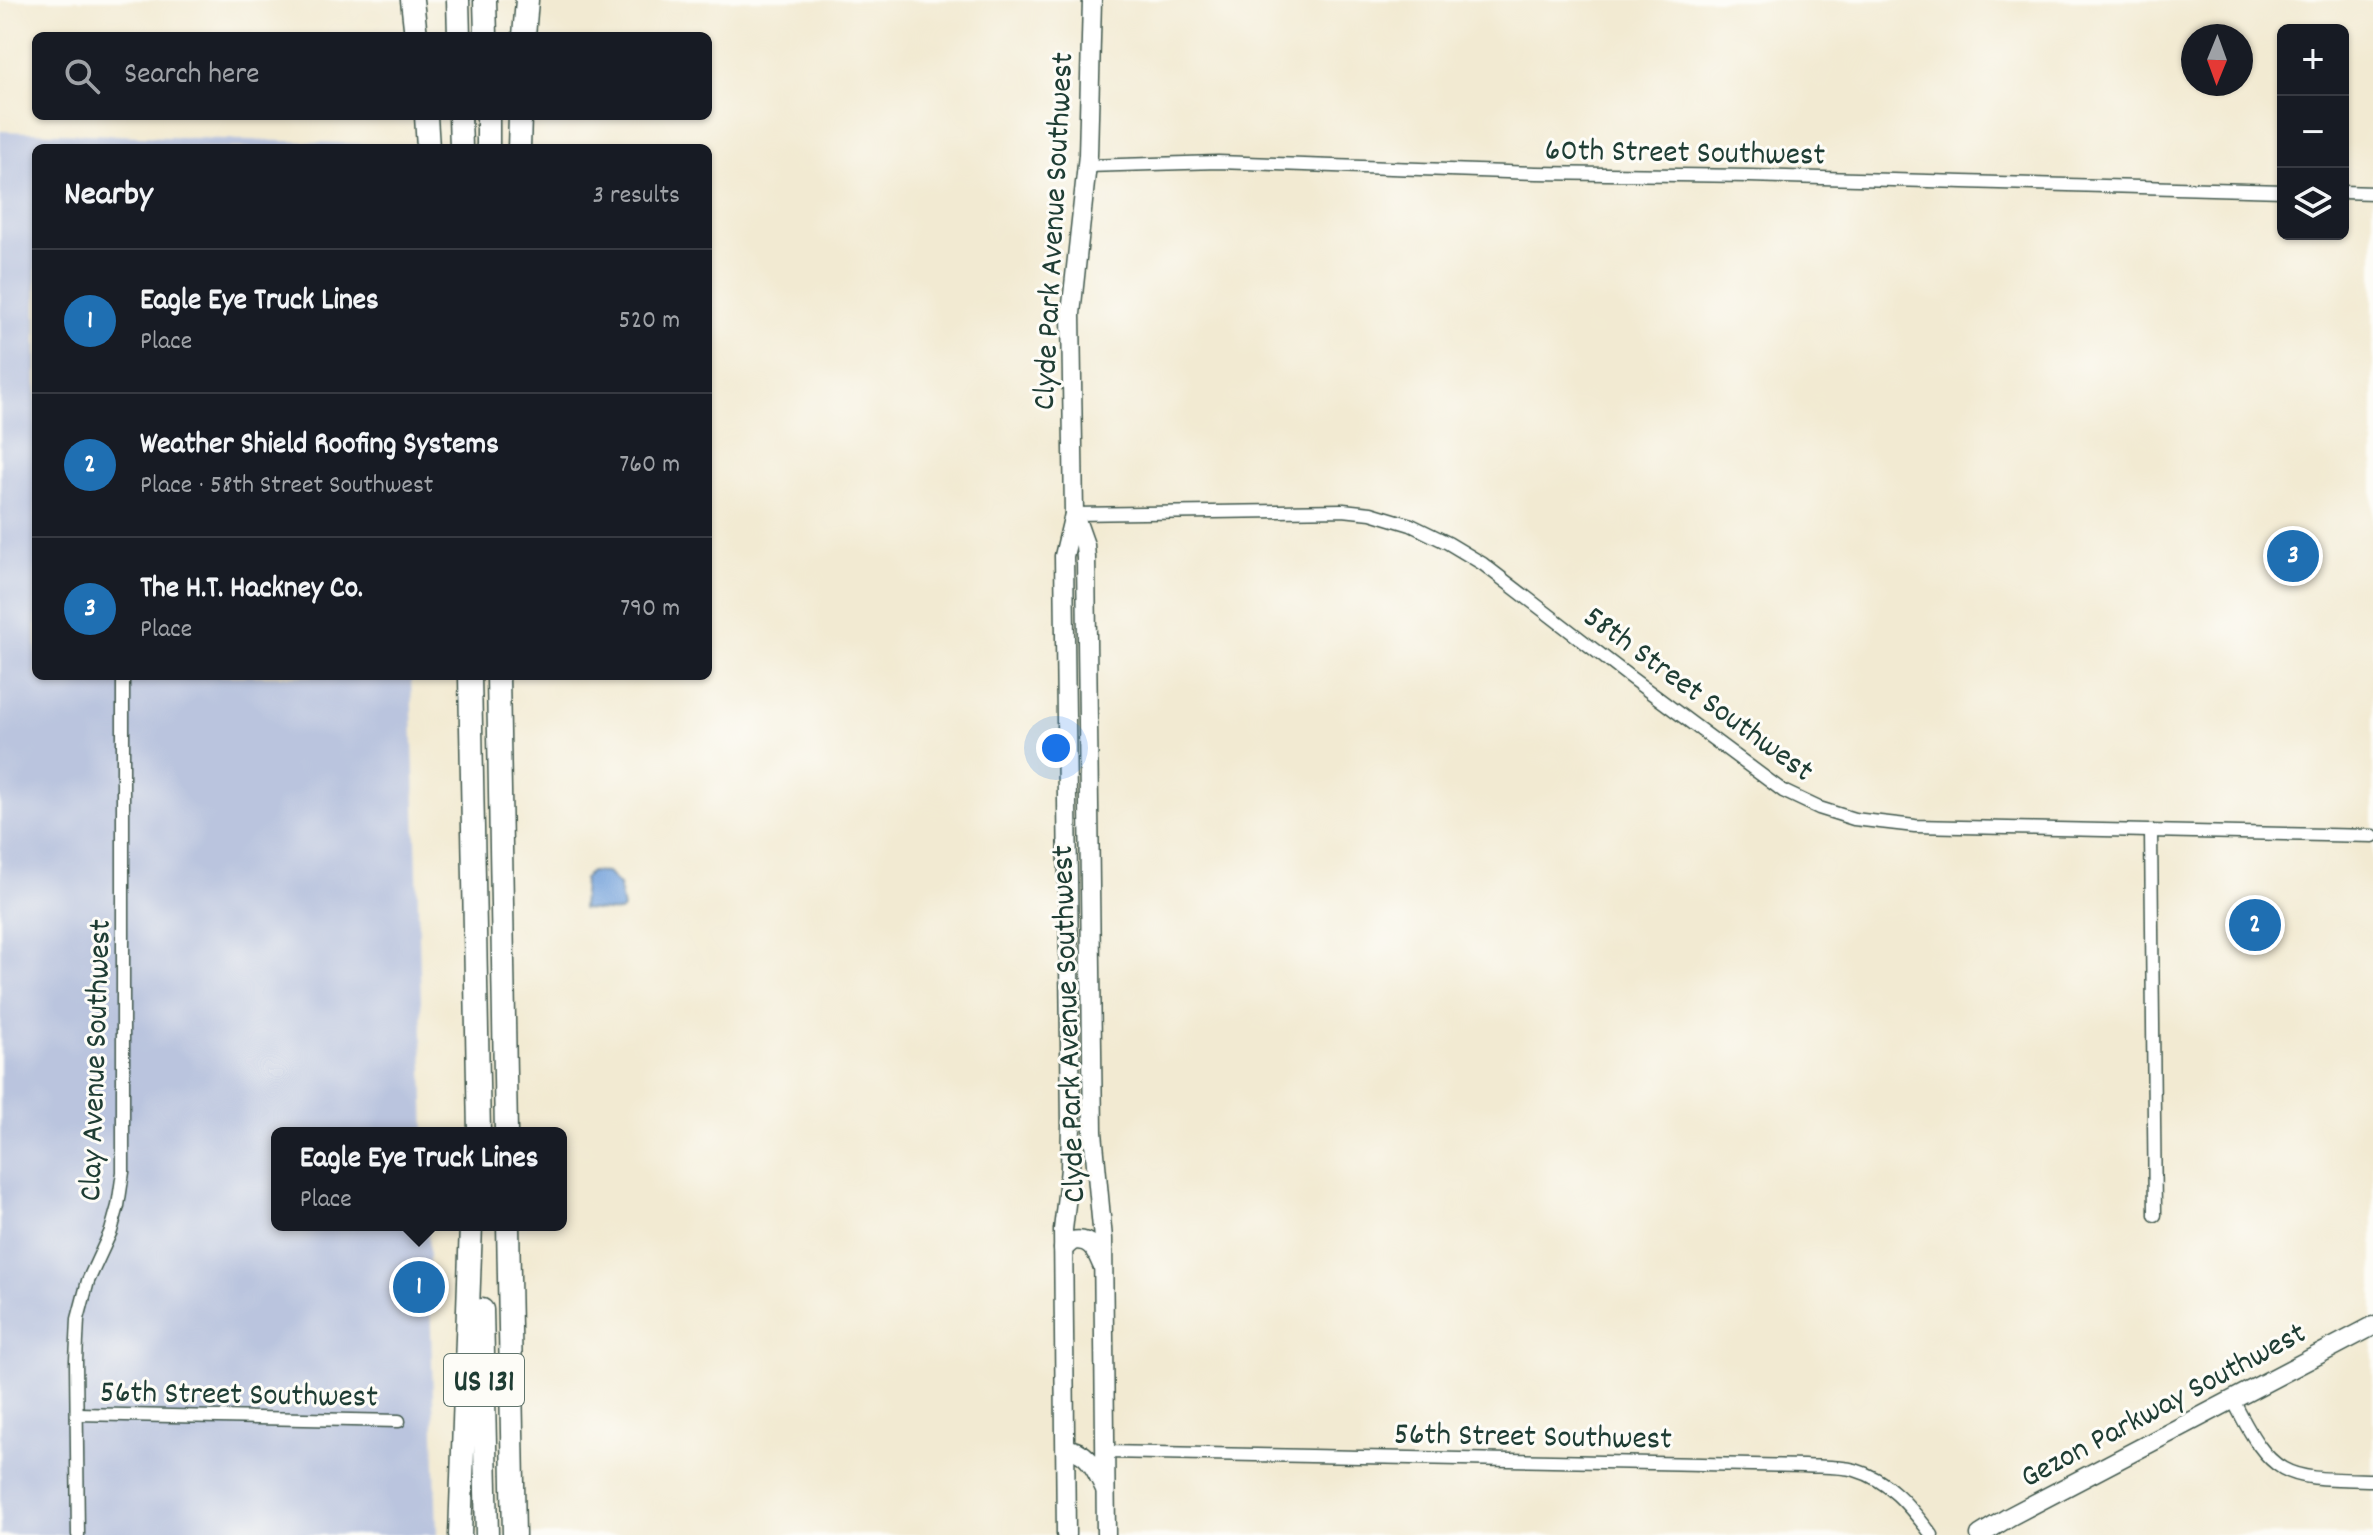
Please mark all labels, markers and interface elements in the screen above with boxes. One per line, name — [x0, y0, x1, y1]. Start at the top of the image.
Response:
north arrow — [2181, 24, 2253, 96]
map controls — [2277, 24, 2349, 240]
button: + — [2277, 24, 2349, 96]
search box — [32, 32, 712, 120]
street label: Clyde Park Avenue Southwest — [1024, 51, 1088, 411]
icon: search — [60, 54, 104, 98]
text: Search here — [124, 55, 260, 98]
button: − — [2277, 96, 2349, 168]
street label: 60th Street Southwest — [1544, 130, 1826, 180]
button: layers — [2277, 168, 2349, 240]
text: Nearby — [64, 172, 153, 221]
text: 3 results — [593, 178, 680, 215]
text: Eagle Eye Truck Lines — [140, 281, 379, 324]
text: 1 — [87, 303, 93, 340]
text: 520 m — [619, 303, 680, 340]
text: Place — [140, 324, 192, 361]
text: Weather Shield Roofing Systems — [140, 425, 499, 468]
text: 2 — [84, 447, 96, 484]
text: 760 m — [619, 447, 680, 484]
text: Place · 58th Street Southwest — [140, 468, 433, 505]
pin: 3 — [2267, 526, 2319, 586]
text: The H.T. Hackney Co. — [140, 569, 363, 612]
text: 3 — [84, 591, 96, 628]
text: 790 m — [620, 591, 680, 628]
street label: 58th Street Southwest — [1572, 597, 1822, 796]
text: Place — [140, 612, 192, 649]
your location — [1036, 728, 1076, 768]
street label: Clyde Park Avenue Southwest — [1042, 844, 1100, 1204]
pin: 2 — [2229, 895, 2281, 955]
street label: Clay Avenue Southwest — [70, 918, 126, 1202]
popup — [271, 1127, 567, 1231]
text: Eagle Eye Truck Lines — [300, 1139, 538, 1182]
text: Place — [300, 1182, 352, 1219]
pin: 1 — [393, 1257, 445, 1317]
street label: Gezon Parkway Southwest — [2013, 1312, 2316, 1502]
road number: US 131 — [444, 1354, 524, 1406]
street label: 56th Street Southwest — [100, 1372, 378, 1422]
street label: 56th Street Southwest — [1394, 1414, 1672, 1464]

